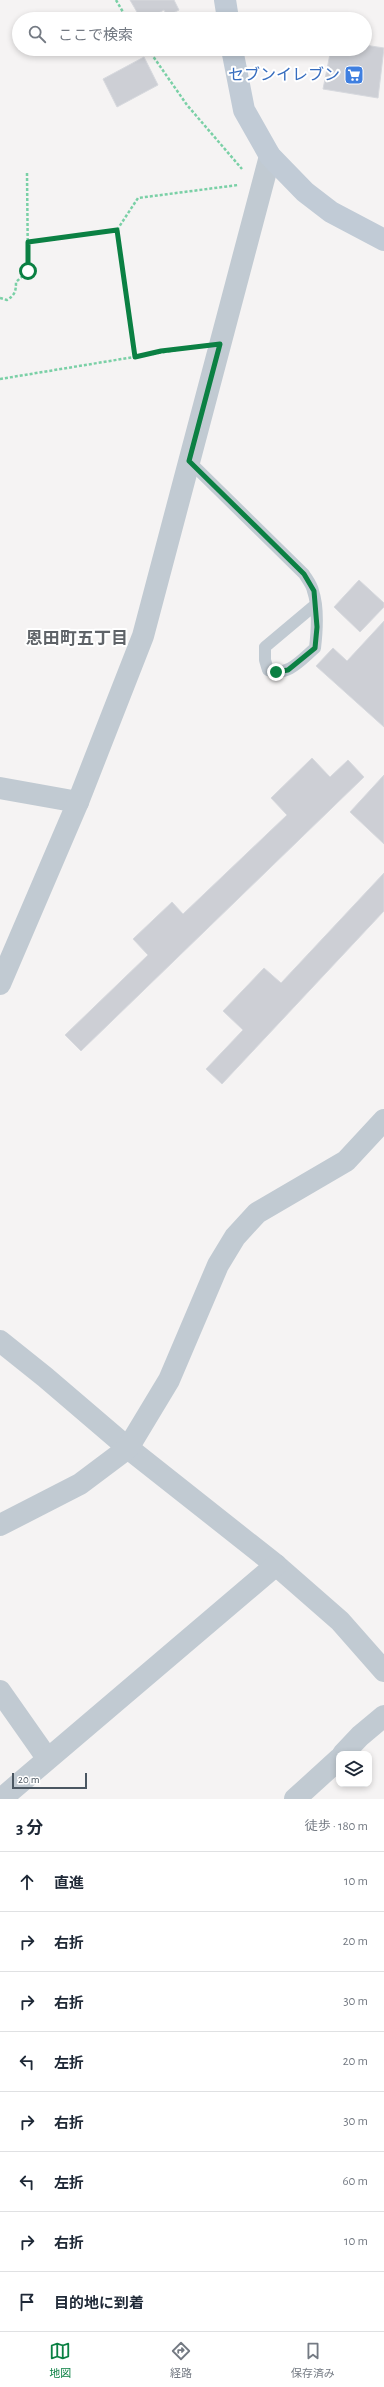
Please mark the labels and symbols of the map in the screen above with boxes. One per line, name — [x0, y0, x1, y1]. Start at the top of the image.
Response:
supermarket icon: セブンイレブン — [343, 64, 365, 86]
place label: セブンイレブン — [228, 66, 340, 83]
route start — [19, 262, 37, 280]
district label: 恩田町五丁目 — [26, 630, 128, 647]
route end — [267, 663, 285, 681]
scale bar — [12, 1771, 87, 1790]

